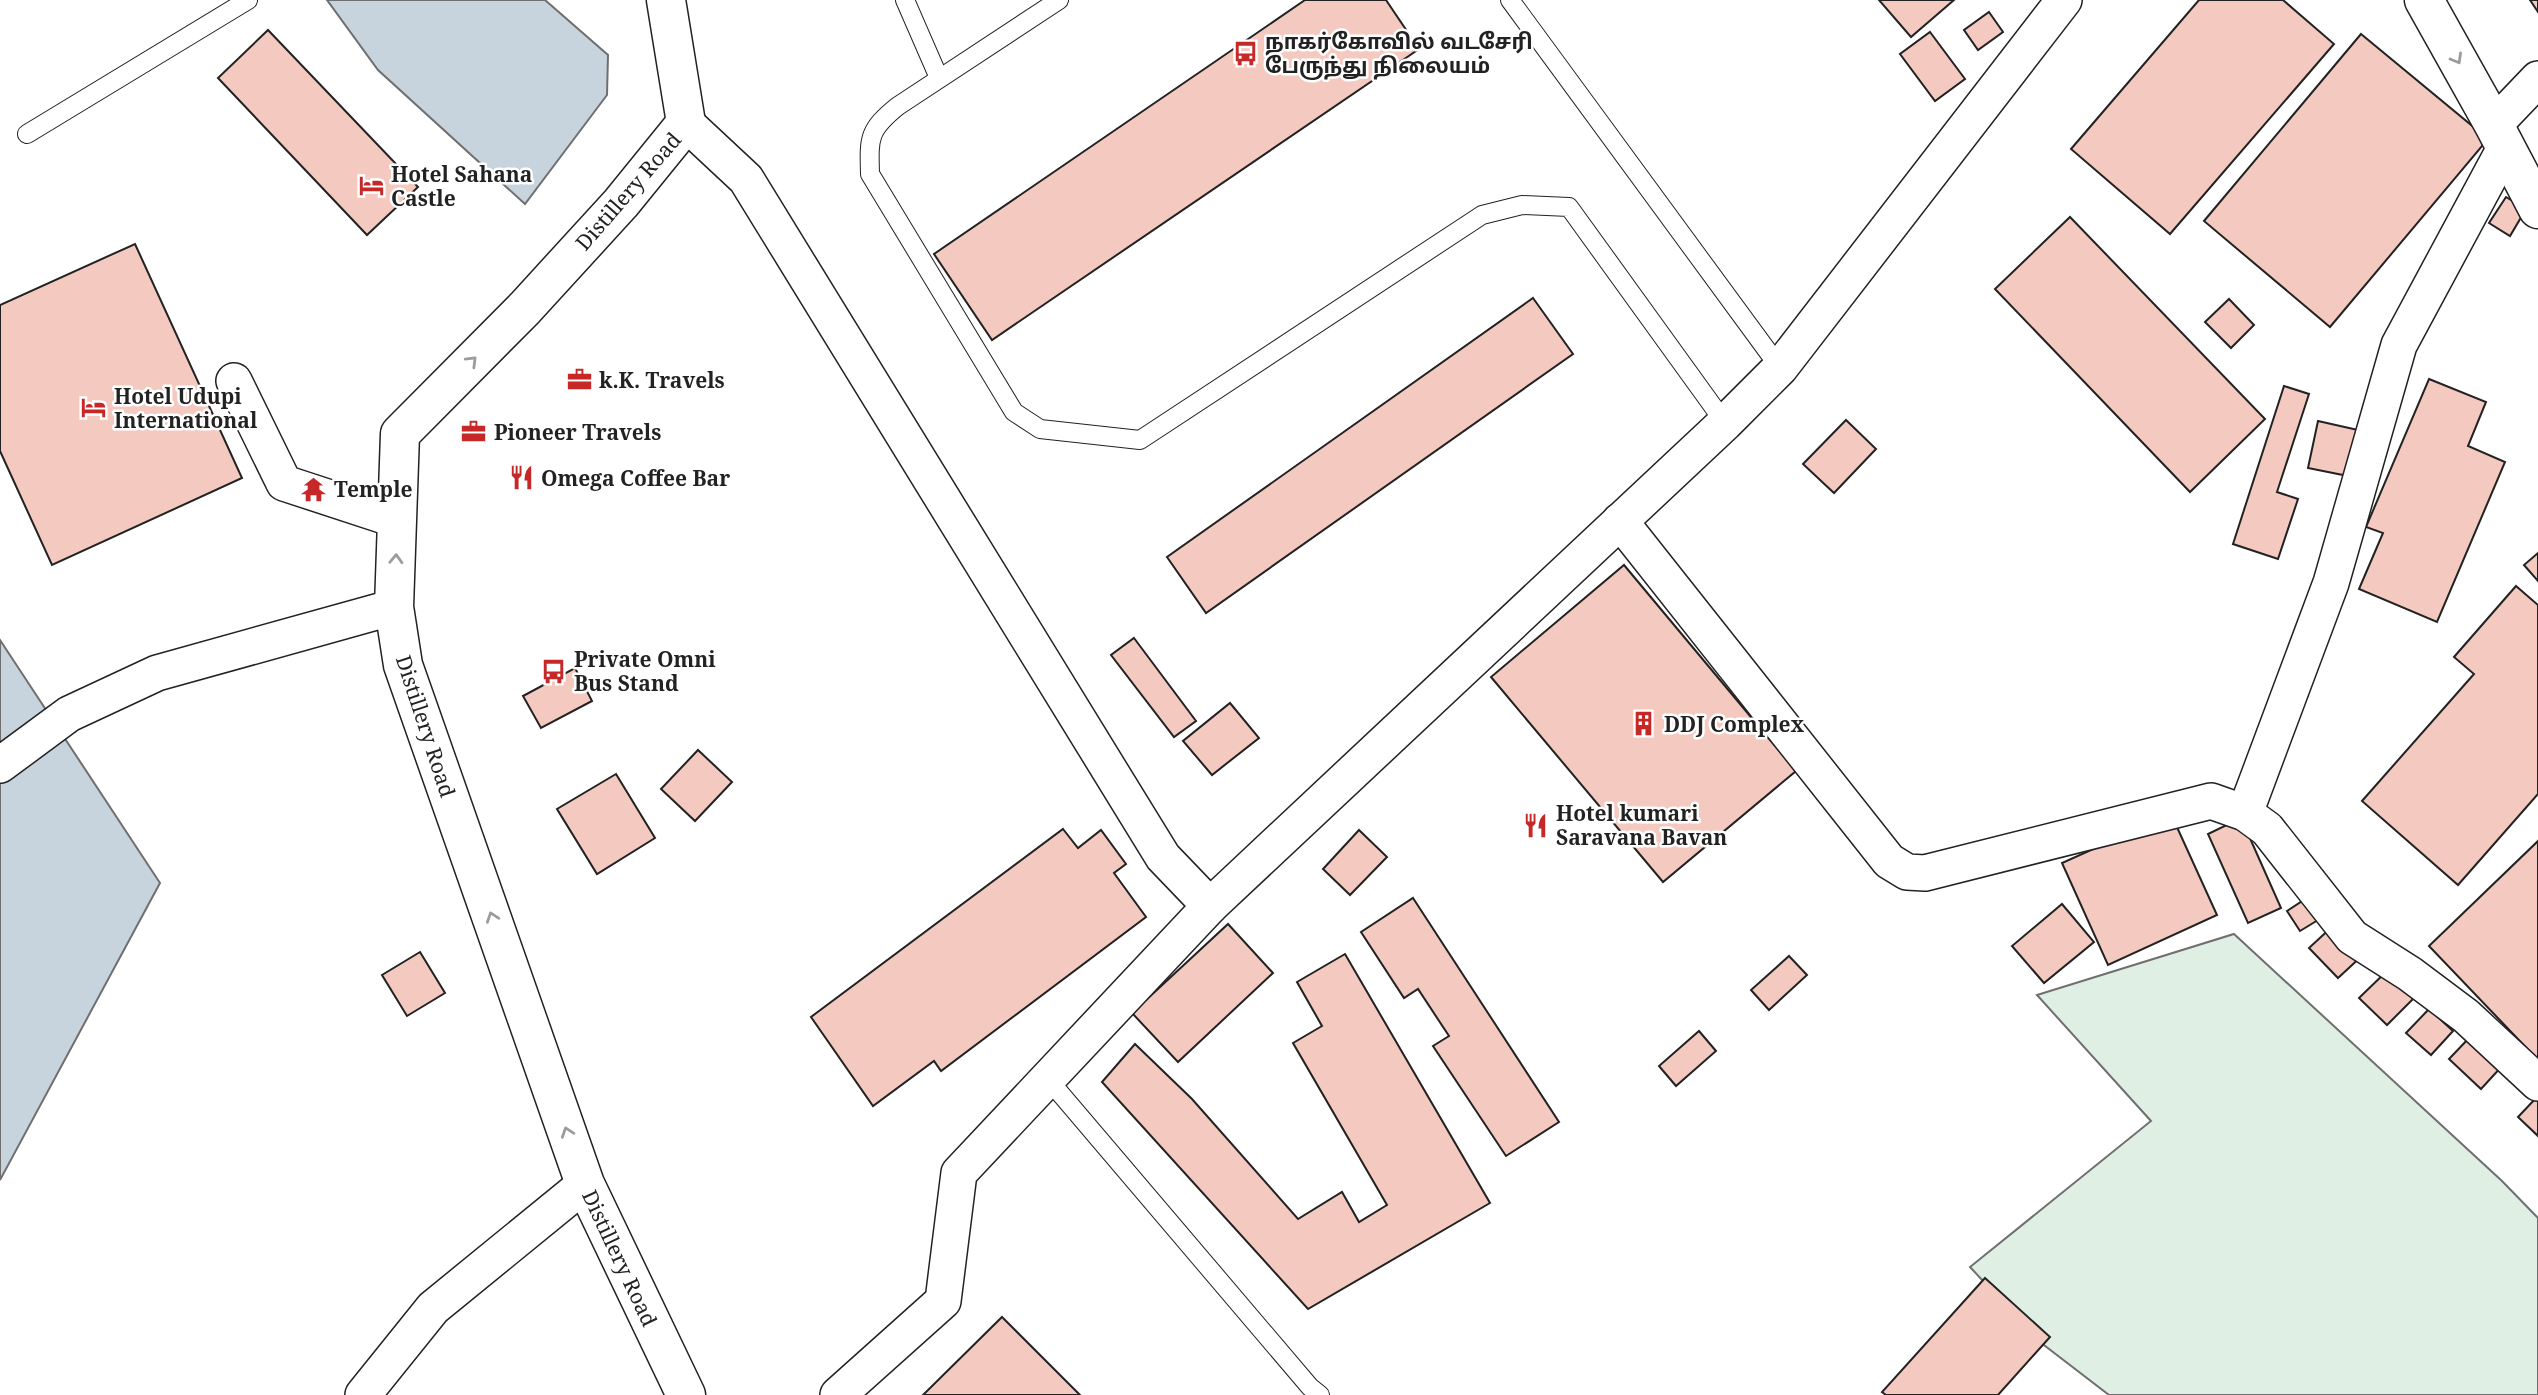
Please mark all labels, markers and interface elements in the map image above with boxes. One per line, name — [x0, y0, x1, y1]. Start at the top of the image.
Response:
place label: நாகர்கோவில் வடசேரி பேருந்து நிலையம் — [1265, 27, 1533, 80]
bus stop icon: நாகர்கோவில் வடசேரி பேருந்து நிலையம் — [1231, 39, 1259, 67]
one-way arrow — [2449, 52, 2462, 65]
street label: Distillery Road — [569, 126, 687, 256]
place label: Hotel Sahana Castle — [391, 160, 532, 212]
hotel icon: Hotel Sahana Castle — [357, 172, 385, 200]
one-way arrow — [463, 356, 476, 369]
office icon: k.K. Travels — [565, 366, 593, 394]
place label: k.K. Travels — [599, 366, 725, 394]
place label: Hotel Udupi International — [114, 382, 258, 434]
hotel icon: Hotel Udupi International — [80, 394, 108, 422]
office icon: Pioneer Travels — [460, 418, 488, 446]
place label: Pioneer Travels — [494, 418, 661, 446]
restaurant icon: Omega Coffee Bar — [507, 464, 535, 492]
place label: Omega Coffee Bar — [541, 464, 730, 492]
temple icon: Temple — [300, 475, 328, 503]
place label: Temple — [334, 475, 413, 503]
one-way arrow — [388, 553, 403, 564]
place label: Private Omni Bus Stand — [574, 645, 716, 697]
street label: Distillery Road — [390, 651, 462, 801]
bus stop icon: Private Omni Bus Stand — [540, 657, 568, 685]
building icon: DDJ Complex — [1630, 710, 1658, 738]
place label: DDJ Complex — [1664, 710, 1805, 738]
place label: Hotel kumari Saravana Bavan — [1556, 799, 1727, 851]
restaurant icon: Hotel kumari Saravana Bavan — [1522, 811, 1550, 839]
one-way arrow — [486, 912, 500, 924]
one-way arrow — [561, 1127, 575, 1139]
street label: Distillery Road — [576, 1185, 664, 1331]

